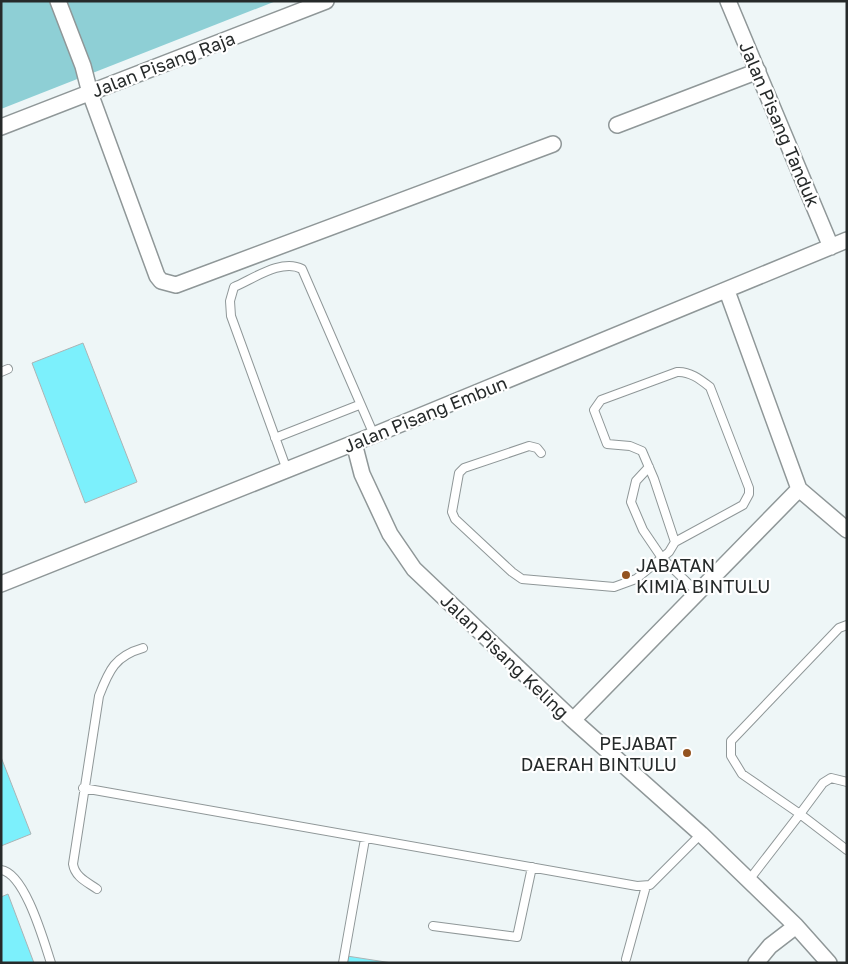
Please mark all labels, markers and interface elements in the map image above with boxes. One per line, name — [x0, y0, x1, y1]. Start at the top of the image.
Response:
street label: Jalan Pisang Raja — [88, 27, 238, 101]
street label: Jalan Pisang Tanduk — [735, 38, 825, 210]
street label: Jalan Pisang Embun — [340, 371, 510, 457]
place label: JABATAN KIMIA BINTULU — [636, 554, 770, 597]
marker: JABATAN KIMIA BINTULU — [620, 569, 632, 581]
street label: Jalan Pisang Keling — [436, 589, 574, 723]
place label: PEJABAT DAERAH BINTULU — [521, 732, 677, 775]
marker: PEJABAT DAERAH BINTULU — [681, 747, 693, 759]

